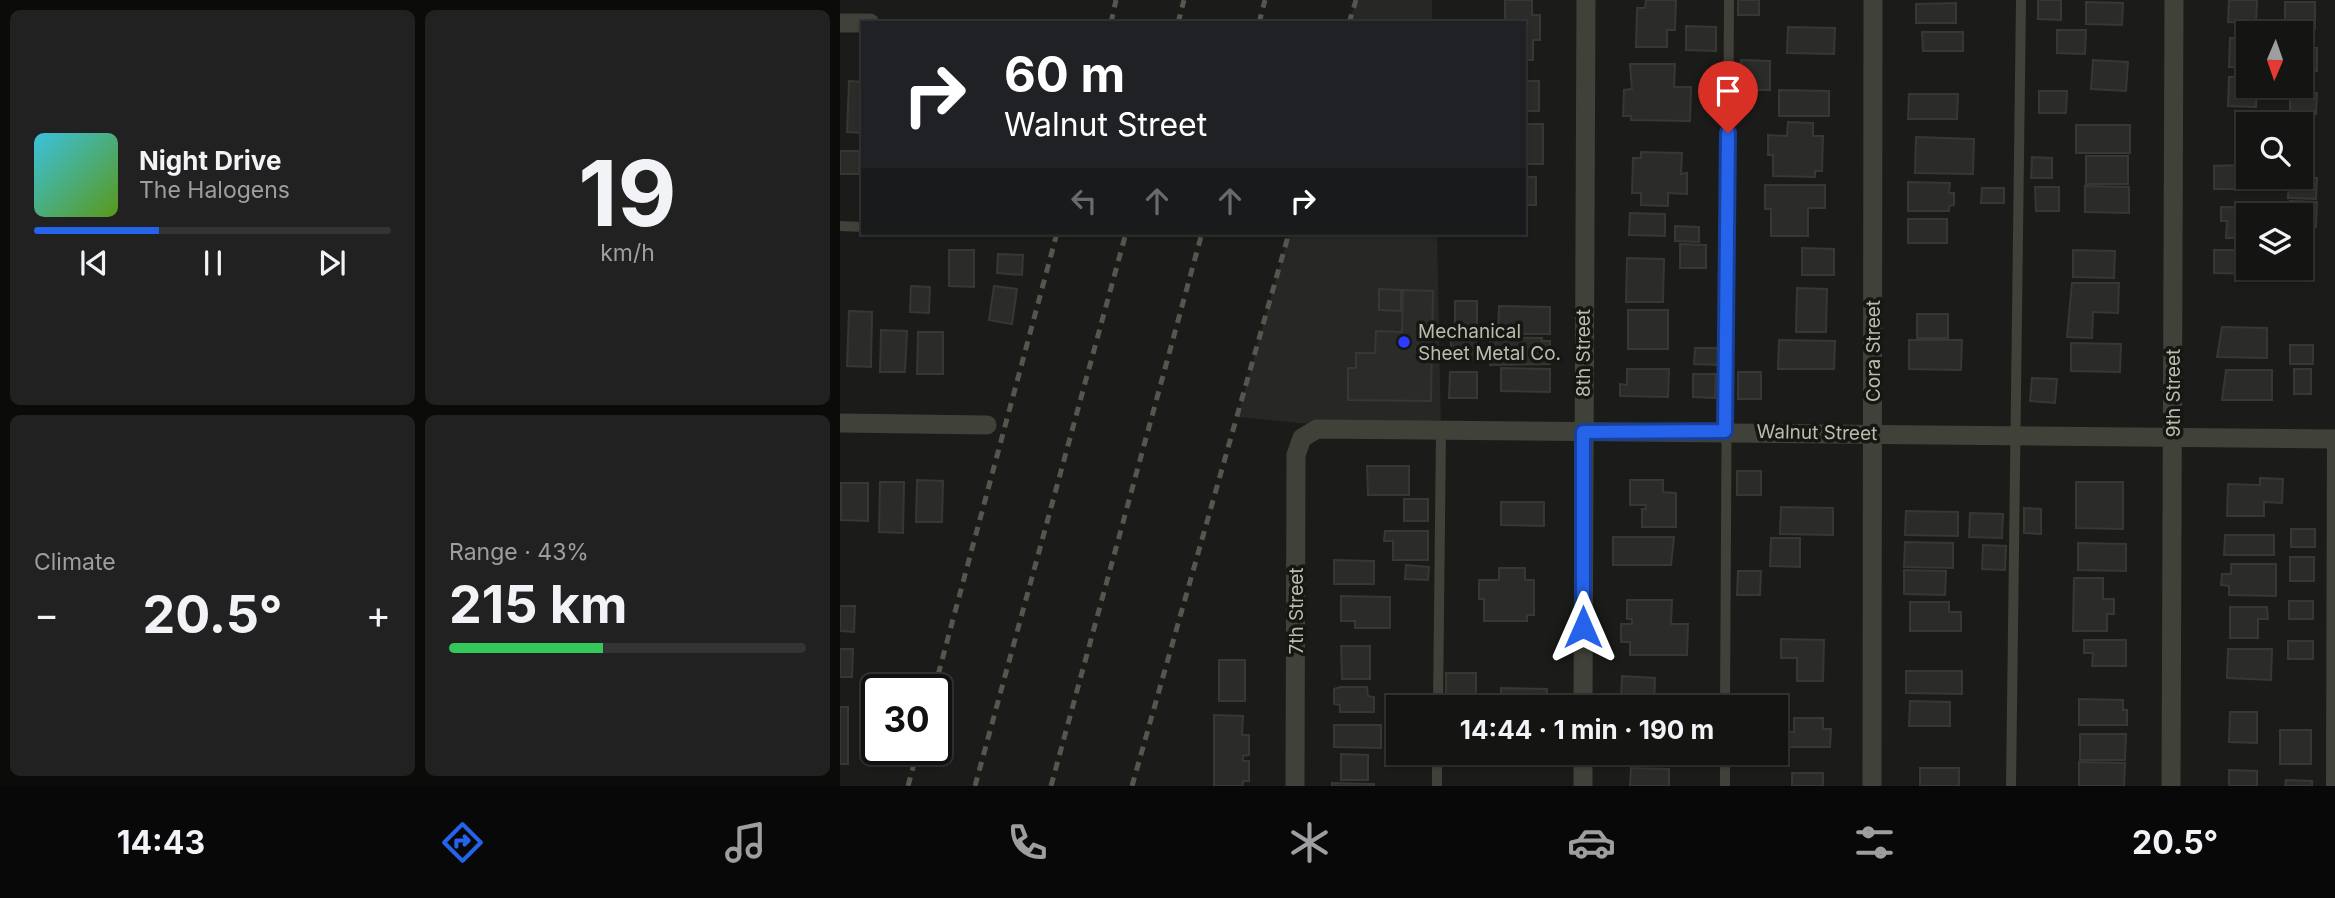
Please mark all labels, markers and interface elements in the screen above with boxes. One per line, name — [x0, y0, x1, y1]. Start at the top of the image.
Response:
north arrow — [2236, 21, 2314, 98]
map controls — [2236, 21, 2313, 280]
text: 60 m — [1004, 45, 1125, 104]
icon: right — [889, 49, 980, 140]
pin — [1698, 61, 1758, 133]
icon: arrive — [1709, 72, 1747, 110]
text: Walnut Street — [1004, 105, 1207, 144]
button: search — [2236, 112, 2313, 189]
text: 19 — [578, 138, 677, 248]
text: Night Drive — [139, 145, 281, 176]
text: The Halogens — [139, 176, 290, 204]
icon: left — [1065, 182, 1103, 220]
icon: ahead — [1138, 182, 1176, 220]
icon: ahead — [1211, 182, 1249, 220]
icon: right — [1284, 182, 1322, 220]
button: layers — [2236, 203, 2313, 280]
text: km/h — [600, 239, 655, 267]
icon: previous — [75, 244, 113, 282]
icon: pause — [194, 244, 232, 282]
icon: next — [313, 244, 351, 282]
street label: Cora Street — [1862, 300, 1885, 402]
street label: 8th Street — [1572, 309, 1595, 397]
place label: Mechanical Sheet Metal Co. — [1418, 320, 1561, 365]
marker: Mechanical Sheet Metal Co. — [1396, 334, 1412, 350]
street label: 9th Street — [2162, 349, 2185, 437]
street label: Walnut Street — [1756, 420, 1878, 445]
text: Range · 43% — [449, 538, 589, 566]
text: Climate — [34, 548, 116, 576]
street label: 7th Street — [1285, 567, 1308, 655]
text: 215 km — [449, 573, 627, 636]
text: 20.5° — [142, 583, 283, 646]
position arrow — [1546, 590, 1620, 664]
text: − — [34, 591, 59, 637]
text: + — [366, 591, 391, 637]
speed limit sign: 30 — [861, 674, 952, 765]
text: 14:44 · 1 min · 190 m — [1460, 714, 1714, 745]
icon: directions — [438, 818, 487, 867]
icon: music — [721, 818, 770, 867]
icon: phone — [1003, 818, 1052, 867]
icon: climate — [1285, 818, 1334, 867]
icon: car — [1567, 818, 1616, 867]
icon: filters — [1850, 818, 1899, 867]
text: 14:43 — [117, 823, 205, 862]
text: 20.5° — [2132, 823, 2218, 862]

